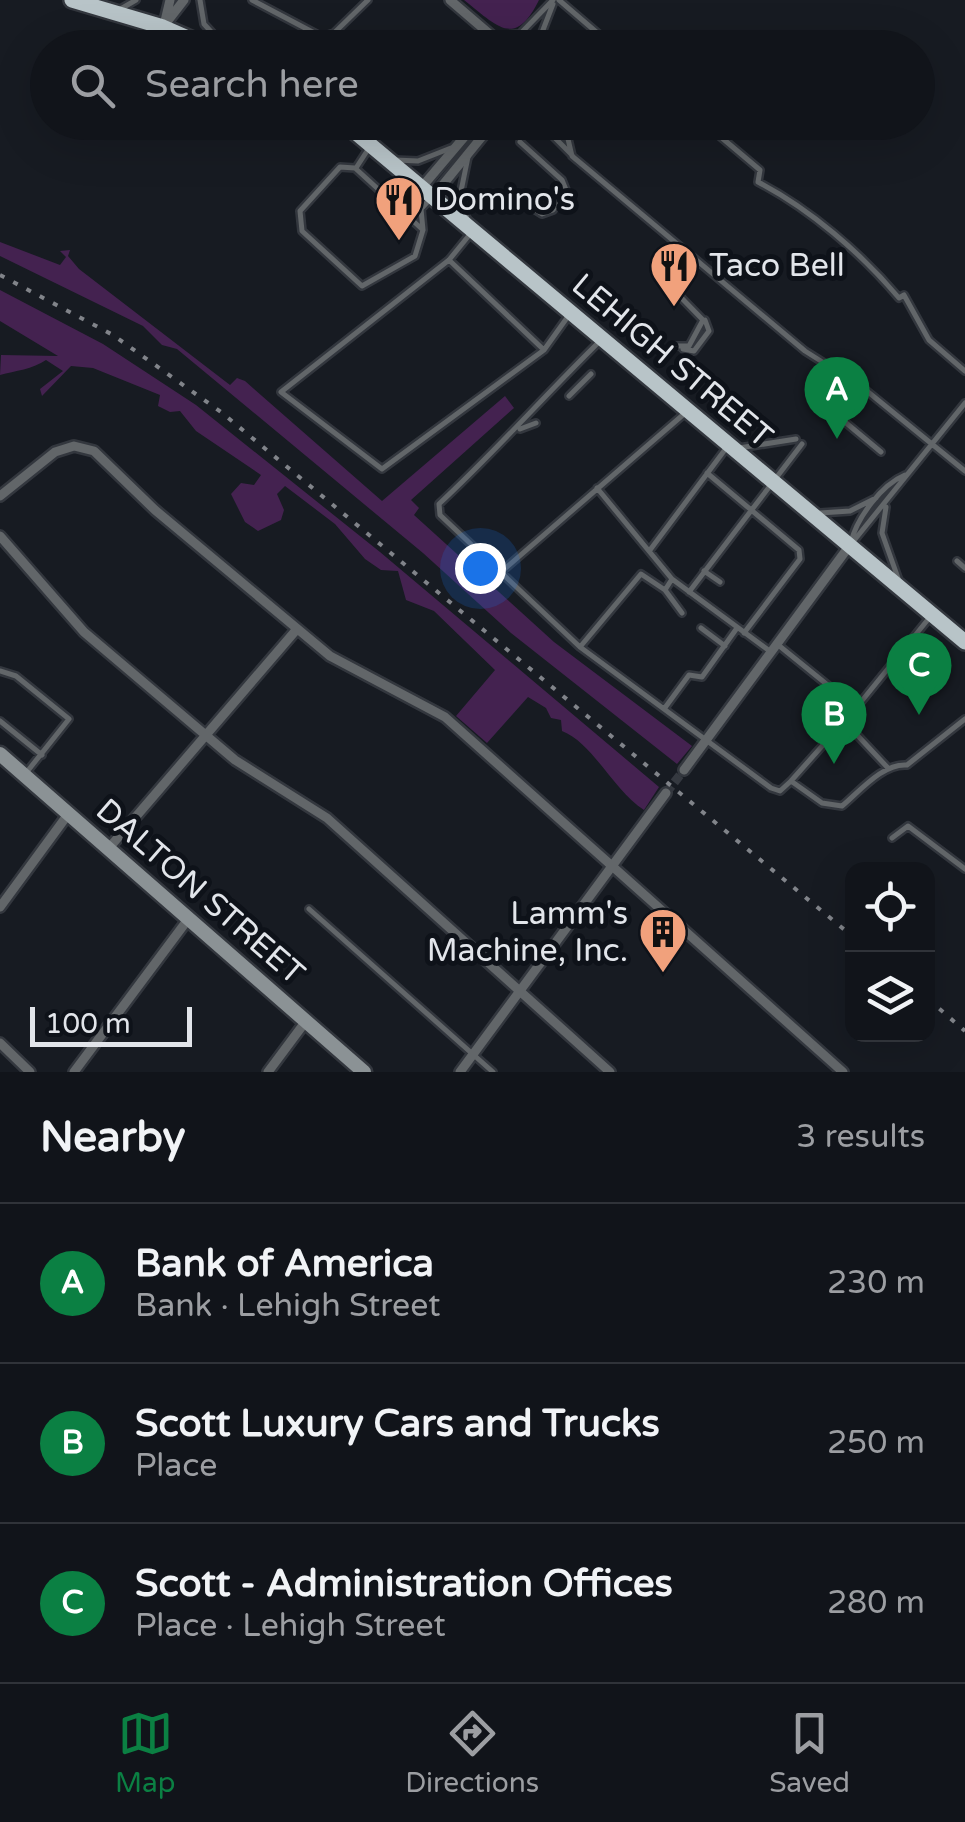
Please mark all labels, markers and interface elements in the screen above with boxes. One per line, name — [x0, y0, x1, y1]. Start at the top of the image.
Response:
search box — [30, 30, 935, 140]
icon: search — [65, 58, 120, 113]
text: Search here — [145, 62, 359, 108]
restaurant icon: Domino's — [373, 174, 425, 242]
place label: Domino's — [434, 181, 575, 219]
restaurant icon: Taco Bell — [648, 240, 700, 308]
place label: Taco Bell — [709, 247, 845, 285]
street label: LEHIGH STREET — [564, 266, 780, 456]
pin: A — [804, 356, 870, 439]
your location — [455, 543, 506, 594]
pin: C — [886, 632, 952, 715]
pin: B — [802, 682, 866, 764]
street label: DALTON STREET — [88, 791, 312, 993]
map controls — [845, 862, 935, 1042]
button: locate — [845, 862, 935, 952]
place label: Lamm's Machine, Inc. — [427, 895, 628, 970]
building icon: Lamm's Machine, Inc. — [637, 906, 689, 974]
button: layers — [845, 952, 935, 1042]
scale bar — [30, 1002, 192, 1046]
text: 100 m — [45, 1007, 131, 1041]
text: Nearby — [40, 1112, 185, 1163]
text: 3 results — [796, 1118, 925, 1156]
text: Bank of America — [135, 1241, 434, 1287]
text: A — [61, 1264, 84, 1302]
text: 230 m — [827, 1264, 925, 1302]
text: Bank · Lehigh Street — [135, 1287, 441, 1325]
text: Scott Luxury Cars and Trucks — [135, 1401, 660, 1447]
text: B — [61, 1424, 84, 1462]
text: 250 m — [827, 1424, 925, 1462]
text: Place — [135, 1447, 217, 1485]
text: Scott - Administration Offices — [135, 1561, 673, 1607]
text: C — [61, 1584, 84, 1622]
text: 280 m — [827, 1584, 925, 1622]
text: Place · Lehigh Street — [135, 1607, 446, 1645]
tab: Map — [115, 1706, 175, 1800]
tab: Directions — [405, 1706, 539, 1800]
tab: Saved — [769, 1706, 850, 1800]

